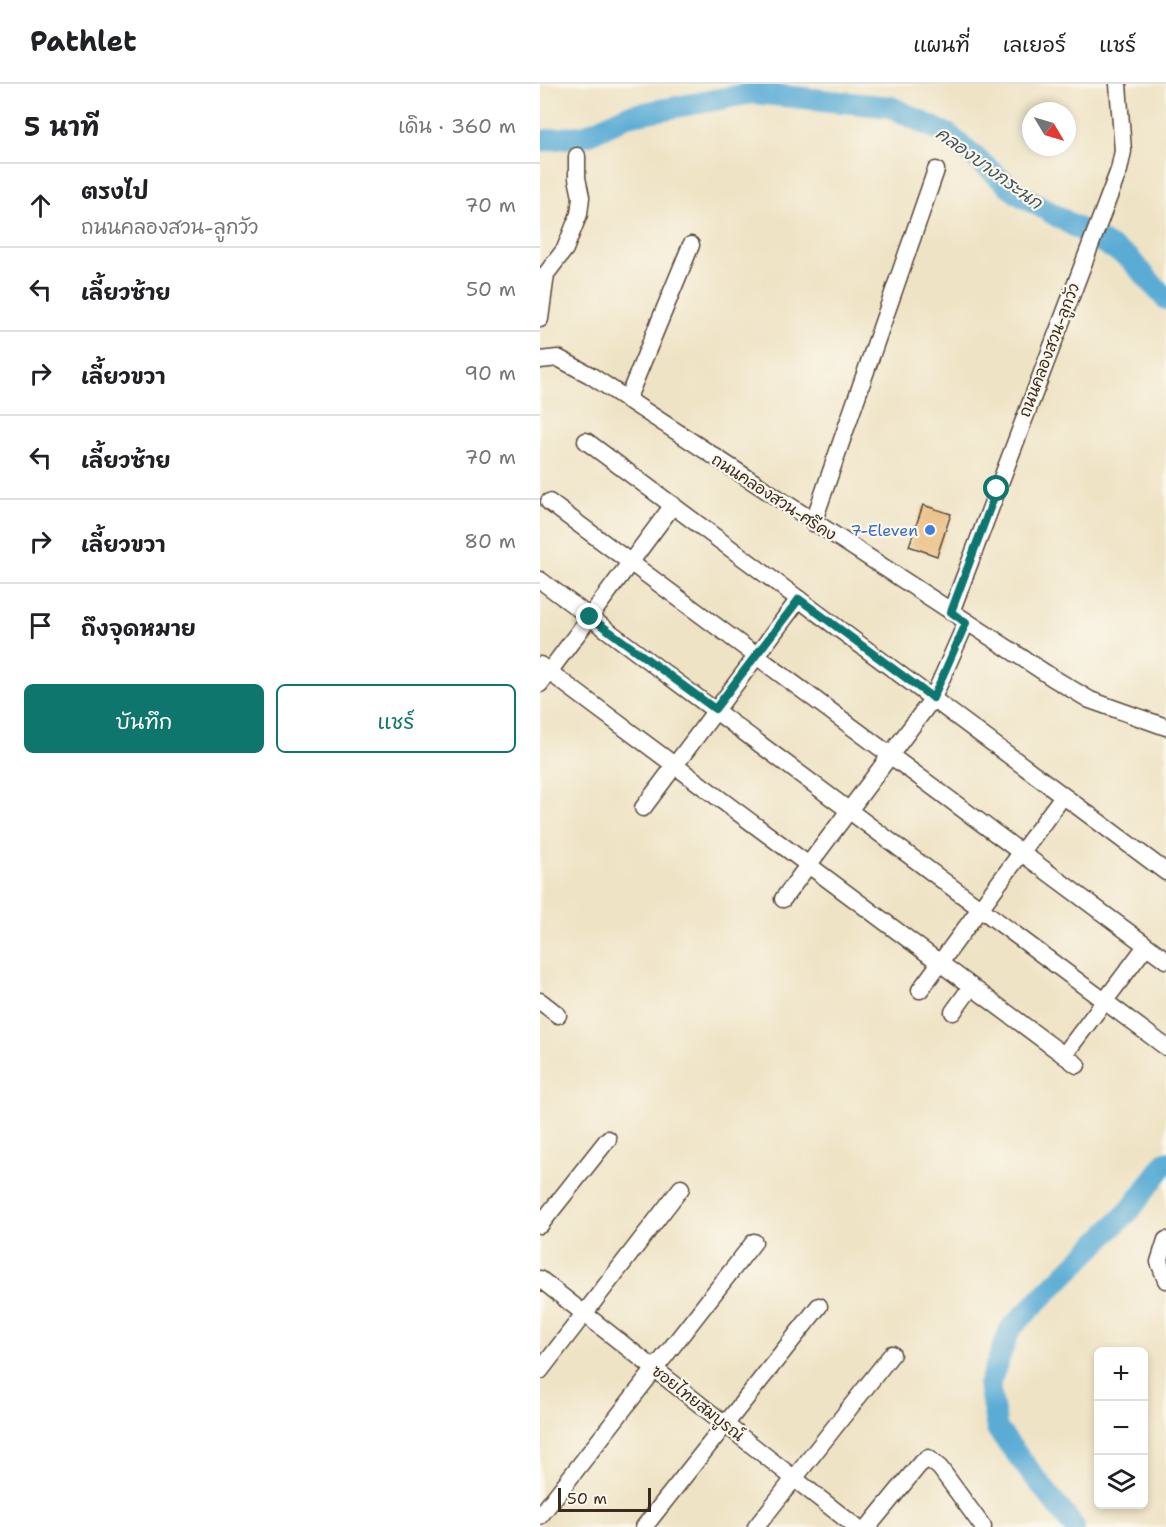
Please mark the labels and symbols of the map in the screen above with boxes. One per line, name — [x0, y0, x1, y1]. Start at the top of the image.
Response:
north arrow — [1022, 102, 1076, 156]
water label: คลองบางกระนก — [931, 121, 1048, 215]
street label: ถนนคลองสวน-ลูกวัว — [1014, 280, 1086, 421]
street label: ถนนคลองสวน-ศรีคง — [708, 449, 840, 545]
route start — [983, 475, 1009, 501]
place label: 7-Eleven — [851, 520, 918, 541]
marker: 7-Eleven — [923, 523, 937, 537]
route end — [576, 603, 602, 629]
street label: ซอยไทยสมบูรณ์ — [646, 1359, 749, 1447]
scale bar — [558, 1485, 651, 1512]

